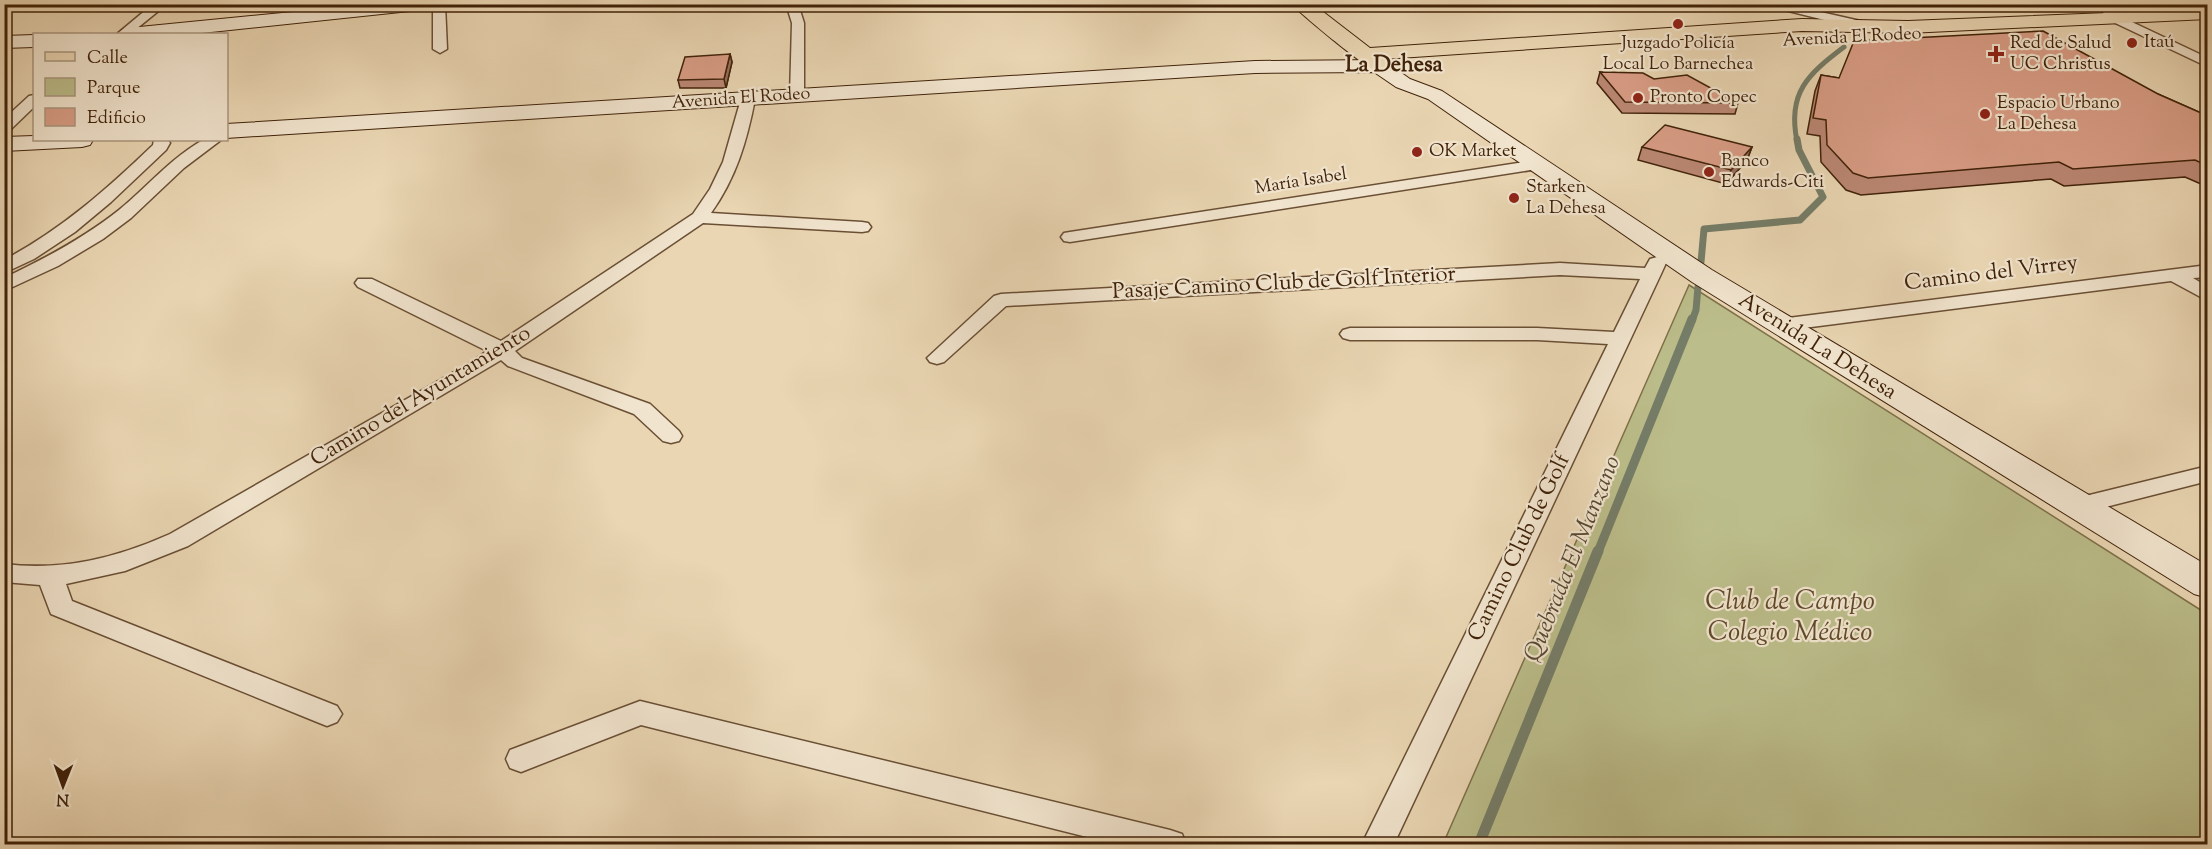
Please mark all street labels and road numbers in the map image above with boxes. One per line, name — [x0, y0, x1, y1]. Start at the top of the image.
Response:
street label: Avenida El Rodeo — [1782, 21, 1922, 55]
street label: Avenida El Rodeo — [671, 81, 811, 117]
street label: María Isabel — [1253, 162, 1349, 202]
street label: Camino del Virrey — [1902, 247, 2080, 301]
street label: Pasaje Camino Club de Golf Interior — [1111, 259, 1457, 309]
street label: Avenida La Dehesa — [1732, 285, 1902, 409]
street label: Camino del Ayuntamiento — [305, 318, 537, 476]
street label: Camino Club de Golf — [1461, 448, 1580, 647]

